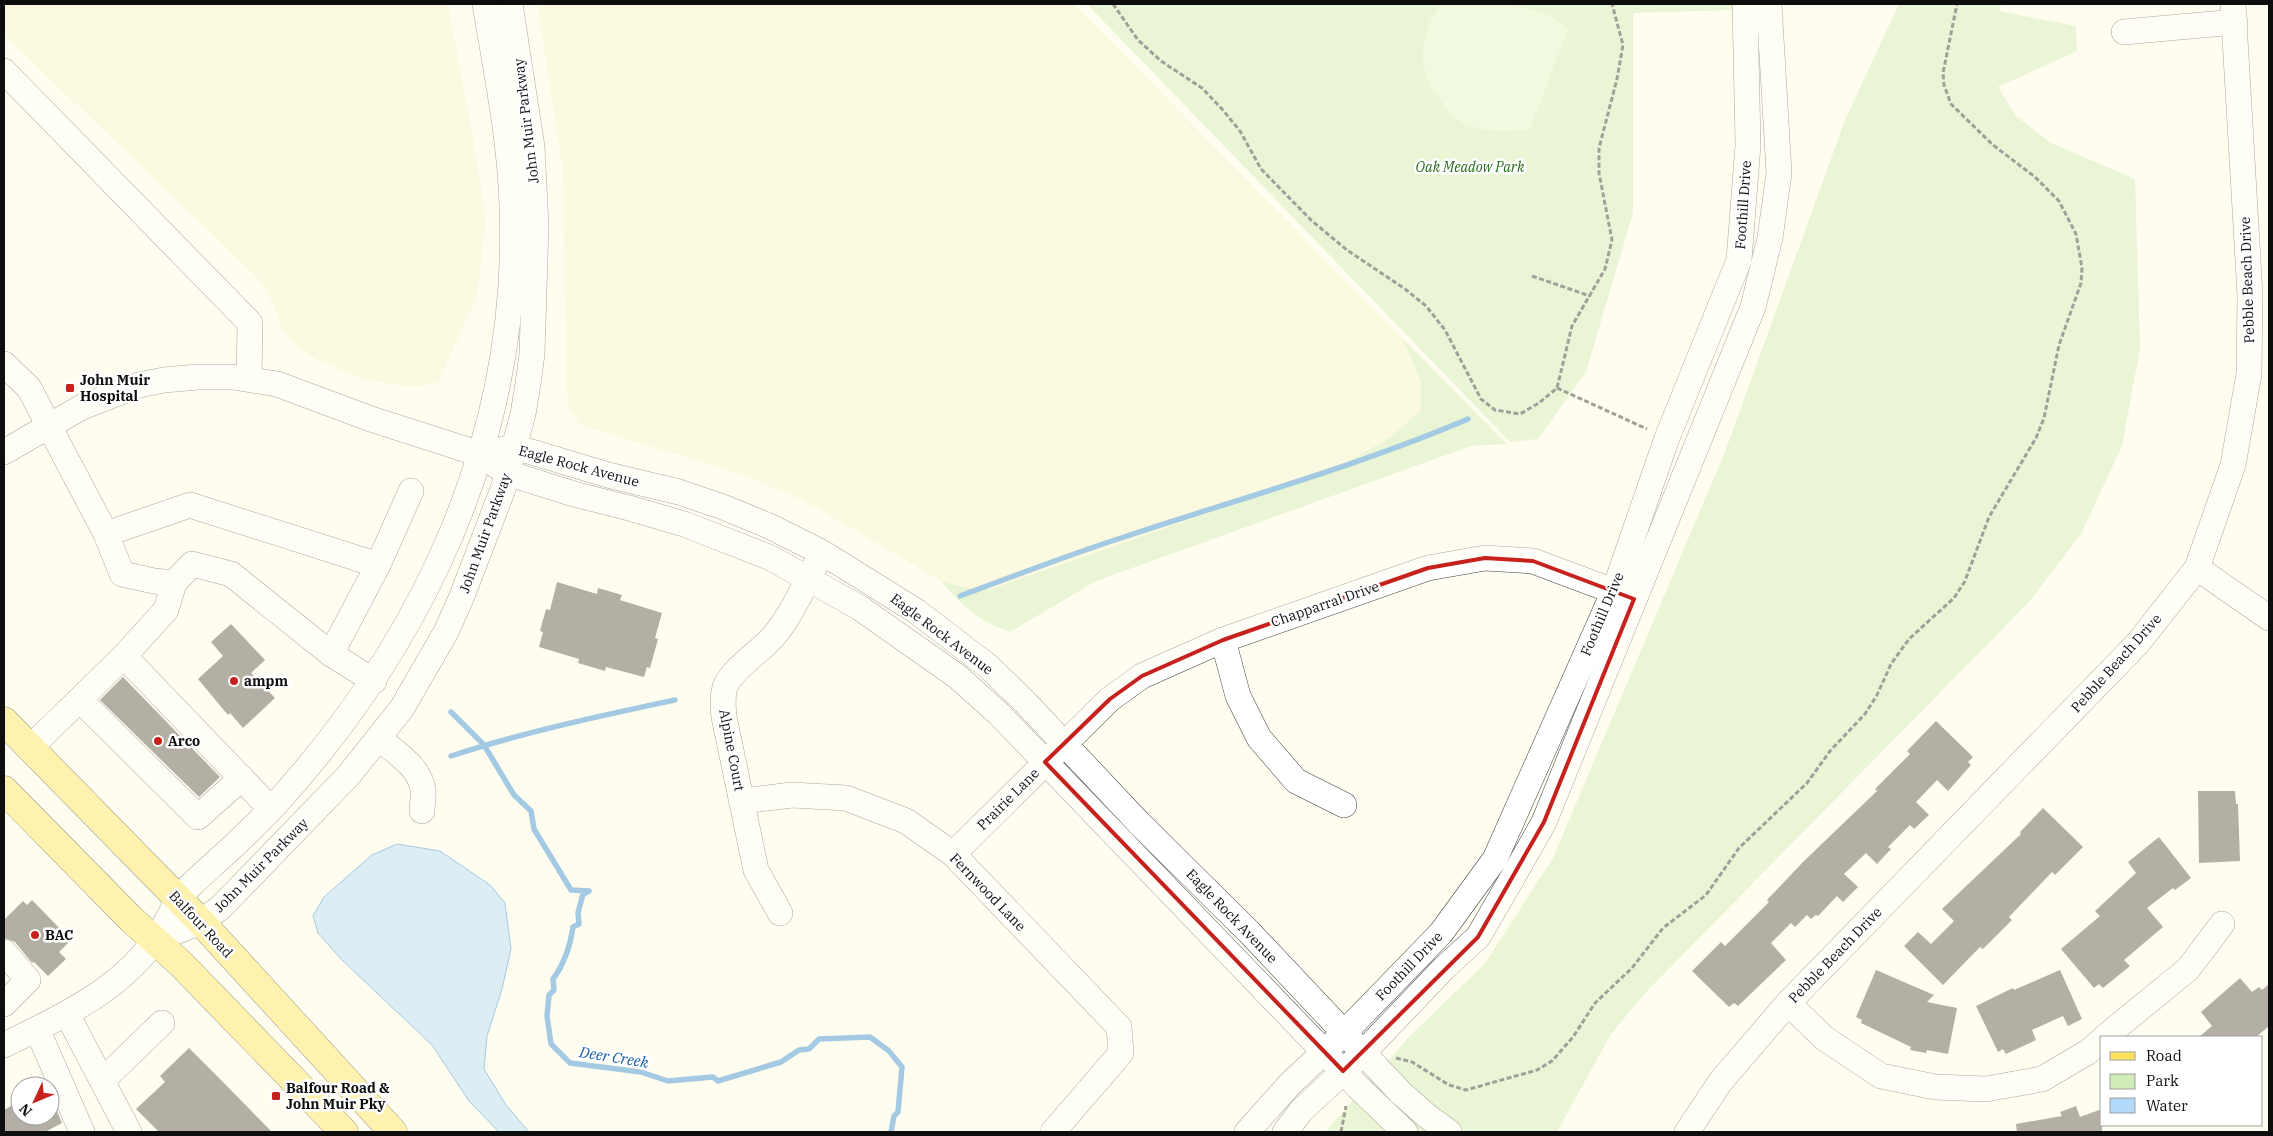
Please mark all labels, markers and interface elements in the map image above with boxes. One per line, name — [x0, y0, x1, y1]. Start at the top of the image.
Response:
street label: John Muir Parkway — [509, 57, 543, 185]
park label: Oak Meadow Park — [1416, 158, 1525, 176]
street label: Foothill Drive — [1731, 160, 1755, 250]
street label: Pebble Beach Drive — [2236, 216, 2258, 344]
place label: John Muir Hospital — [80, 371, 150, 405]
marker: John Muir Hospital — [64, 382, 76, 394]
street label: Eagle Rock Avenue — [517, 441, 641, 491]
street label: John Muir Parkway — [455, 470, 515, 595]
street label: Foothill Drive — [1576, 569, 1628, 659]
street label: Chapparral Drive — [1269, 577, 1381, 631]
street label: Eagle Rock Avenue — [887, 589, 997, 679]
street label: Pebble Beach Drive — [2067, 610, 2165, 716]
place label: ampm — [244, 672, 288, 690]
marker: ampm — [228, 675, 240, 687]
street label: Alpine Court — [715, 707, 749, 793]
place label: Arco — [168, 732, 200, 750]
marker: Arco — [152, 735, 164, 747]
street label: Prairie Lane — [973, 764, 1043, 834]
street label: John Muir Parkway — [210, 814, 312, 916]
street label: Fernwood Lane — [946, 849, 1030, 935]
street label: Eagle Rock Avenue — [1182, 865, 1282, 967]
street label: Balfour Road — [165, 887, 237, 962]
street label: Pebble Beach Drive — [1784, 903, 1886, 1007]
place label: BAC — [45, 926, 73, 944]
street label: Foothill Drive — [1372, 928, 1446, 1004]
marker: BAC — [29, 929, 41, 941]
legend — [2100, 1036, 2263, 1126]
water label: Deer Creek — [577, 1042, 650, 1072]
text: Road — [2146, 1046, 2182, 1065]
text: Park — [2146, 1071, 2179, 1090]
north arrow — [10, 1076, 60, 1126]
place label: Balfour Road & John Muir Pky — [286, 1079, 390, 1113]
marker: Balfour Road & John Muir Pky — [270, 1090, 282, 1102]
text: Water — [2146, 1096, 2188, 1115]
text: N — [15, 1100, 36, 1120]

